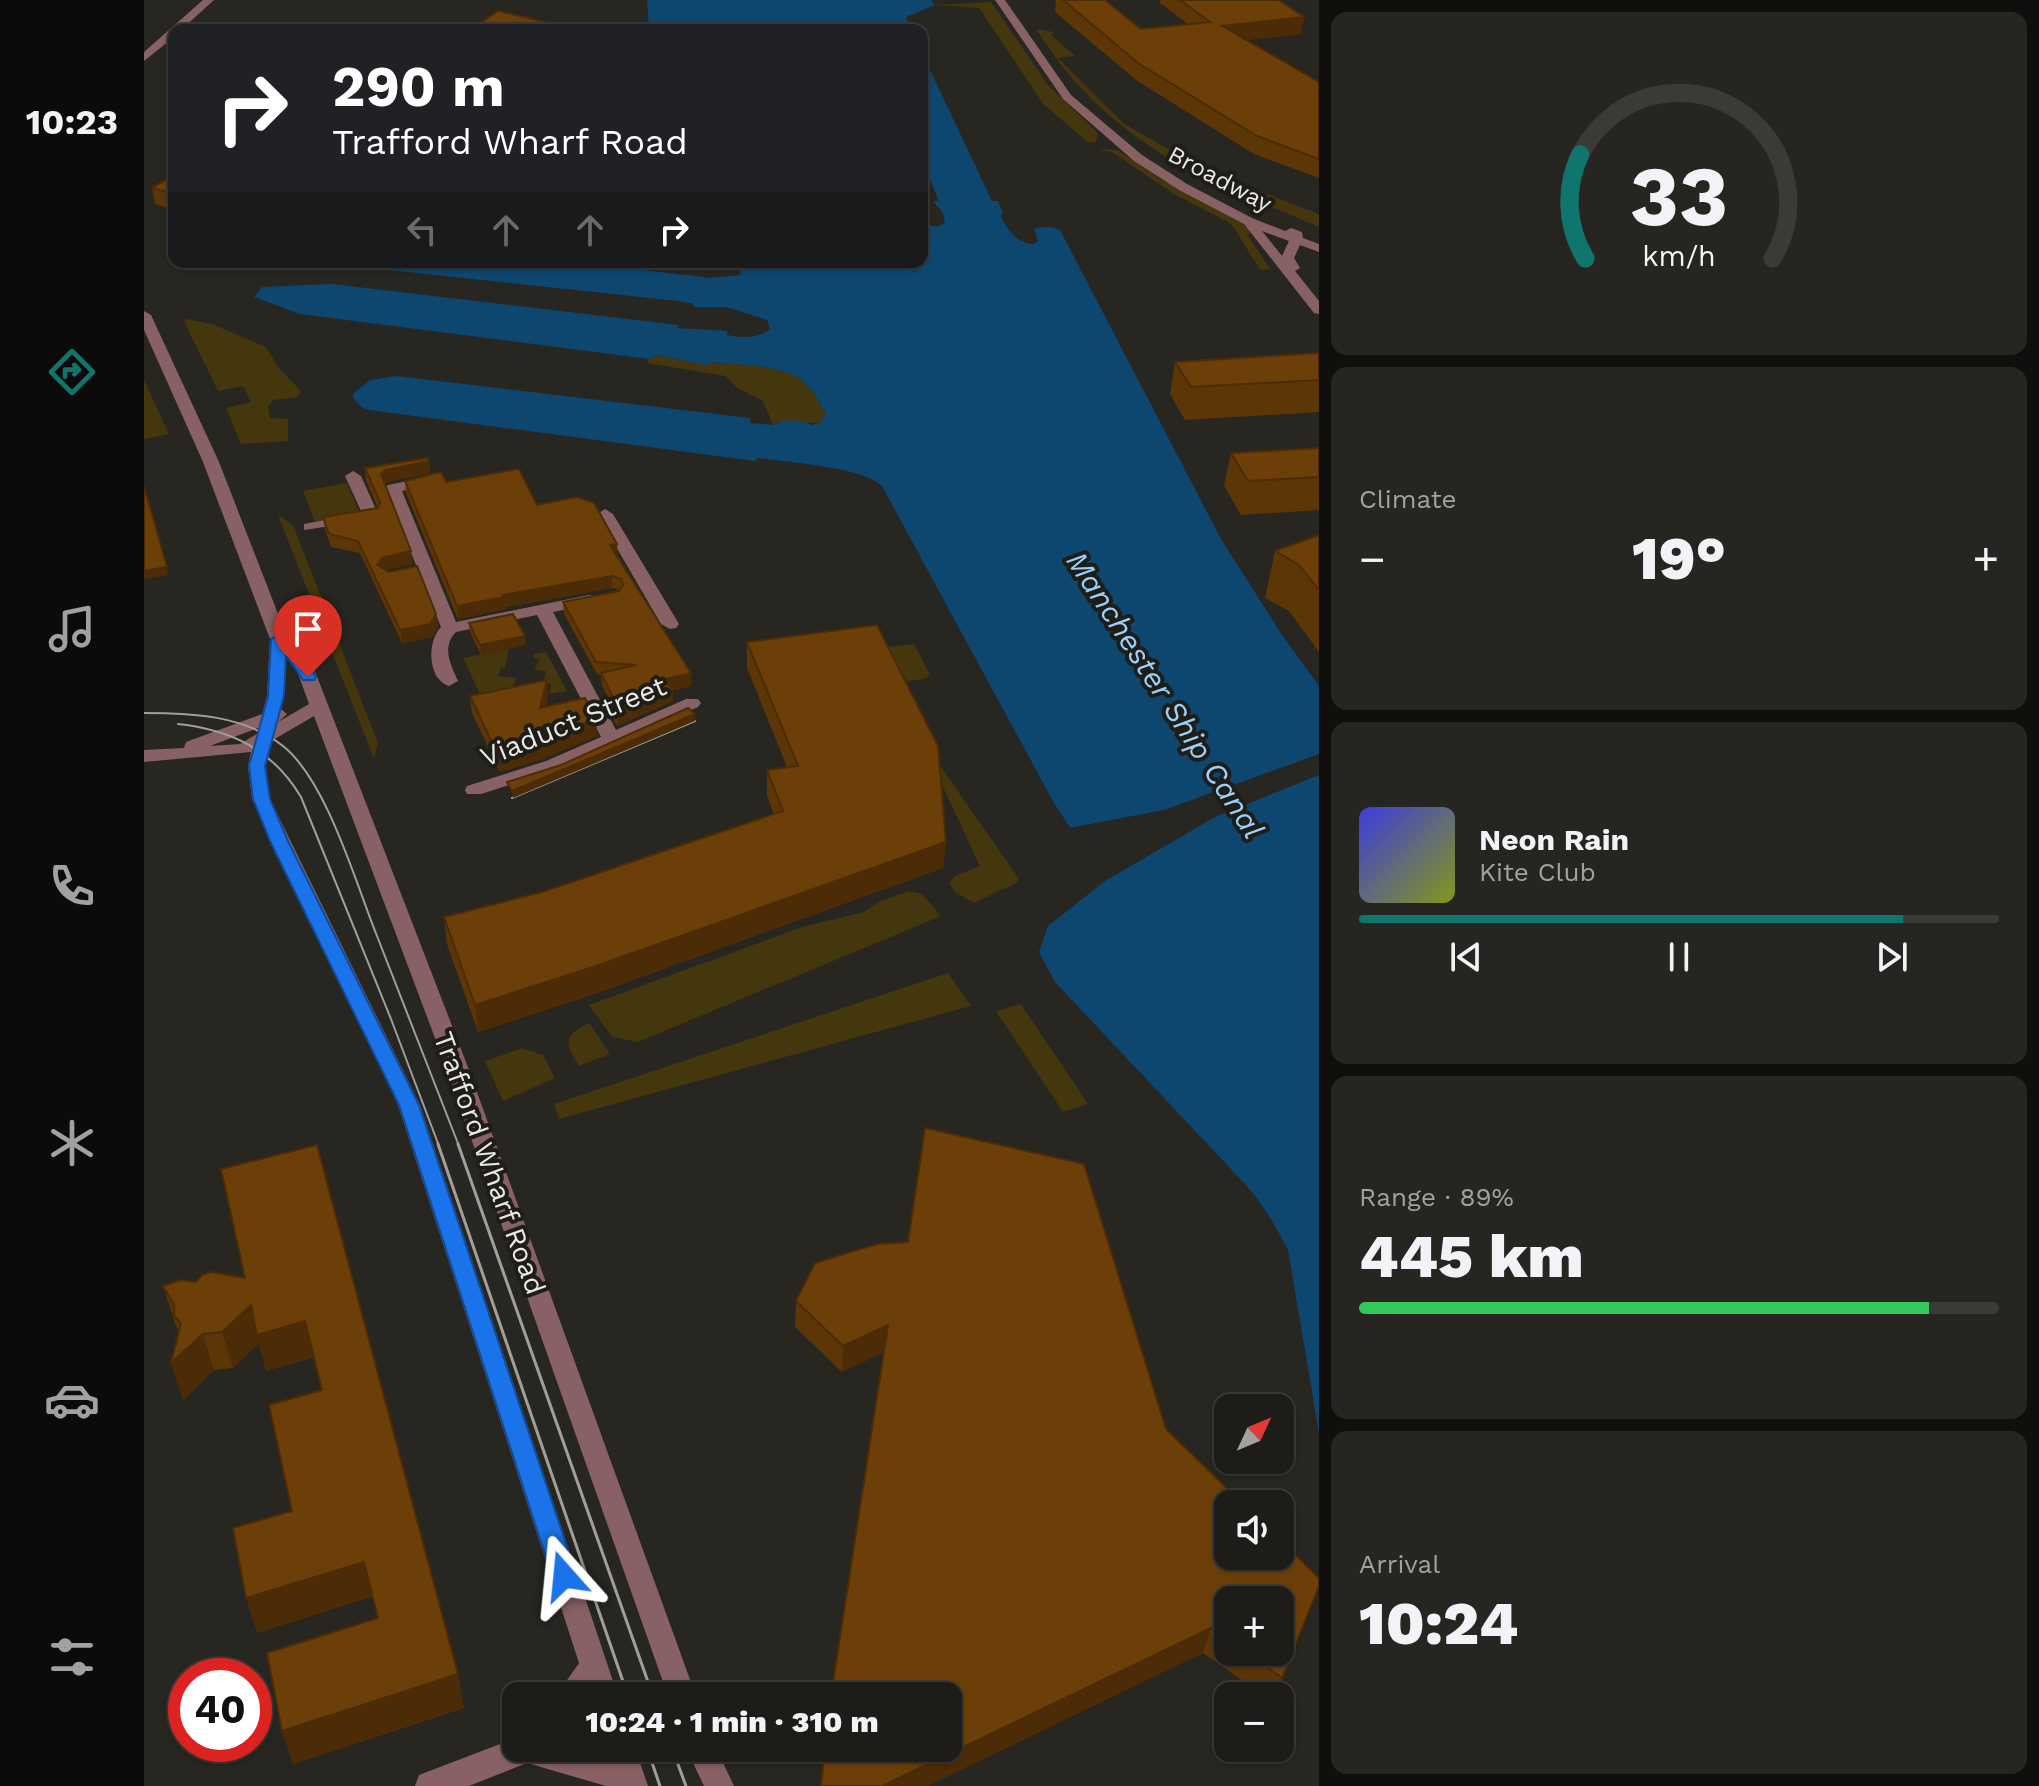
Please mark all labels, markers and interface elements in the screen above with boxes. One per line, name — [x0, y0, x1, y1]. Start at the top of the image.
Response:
text: 290 m — [332, 54, 505, 120]
icon: right — [200, 56, 304, 160]
text: 10:23 — [26, 101, 118, 143]
text: Trafford Wharf Road — [332, 121, 688, 163]
street label: Broadway — [1163, 140, 1277, 218]
text: 33 — [1630, 148, 1728, 245]
icon: left — [400, 208, 444, 252]
icon: ahead — [484, 208, 528, 252]
icon: ahead — [568, 208, 612, 252]
icon: right — [652, 208, 696, 252]
text: km/h — [1642, 240, 1716, 274]
icon: directions — [44, 344, 100, 400]
text: Climate — [1359, 484, 1457, 514]
text: 19° — [1632, 523, 1726, 594]
text: − — [1359, 533, 1386, 585]
text: + — [1972, 533, 1999, 585]
water label: Manchester Ship Canal — [1059, 545, 1271, 845]
pin — [274, 595, 342, 677]
icon: music — [44, 601, 100, 657]
icon: arrive — [286, 607, 330, 651]
street label: Viaduct Street — [475, 669, 671, 774]
text: Neon Rain — [1479, 822, 1629, 857]
text: Kite Club — [1479, 857, 1596, 887]
icon: phone — [44, 858, 100, 914]
icon: previous — [1444, 935, 1488, 979]
icon: pause — [1657, 935, 1701, 979]
icon: next — [1870, 935, 1914, 979]
street label: Trafford Wharf Road — [427, 1027, 552, 1299]
icon: climate — [44, 1115, 100, 1171]
text: Range · 89% — [1359, 1182, 1514, 1212]
text: 445 km — [1359, 1221, 1584, 1292]
icon: car — [44, 1372, 100, 1428]
north arrow — [1214, 1394, 1294, 1474]
map controls — [1214, 1394, 1294, 1762]
button: sound — [1214, 1490, 1294, 1570]
position arrow — [522, 1534, 606, 1618]
text: Arrival — [1359, 1549, 1440, 1579]
button: + — [1214, 1586, 1294, 1666]
text: 10:24 — [1359, 1588, 1518, 1659]
icon: filters — [44, 1629, 100, 1685]
speed limit sign: 40 — [168, 1658, 272, 1762]
button: − — [1214, 1682, 1294, 1762]
text: 10:24 · 1 min · 310 m — [585, 1704, 879, 1739]

